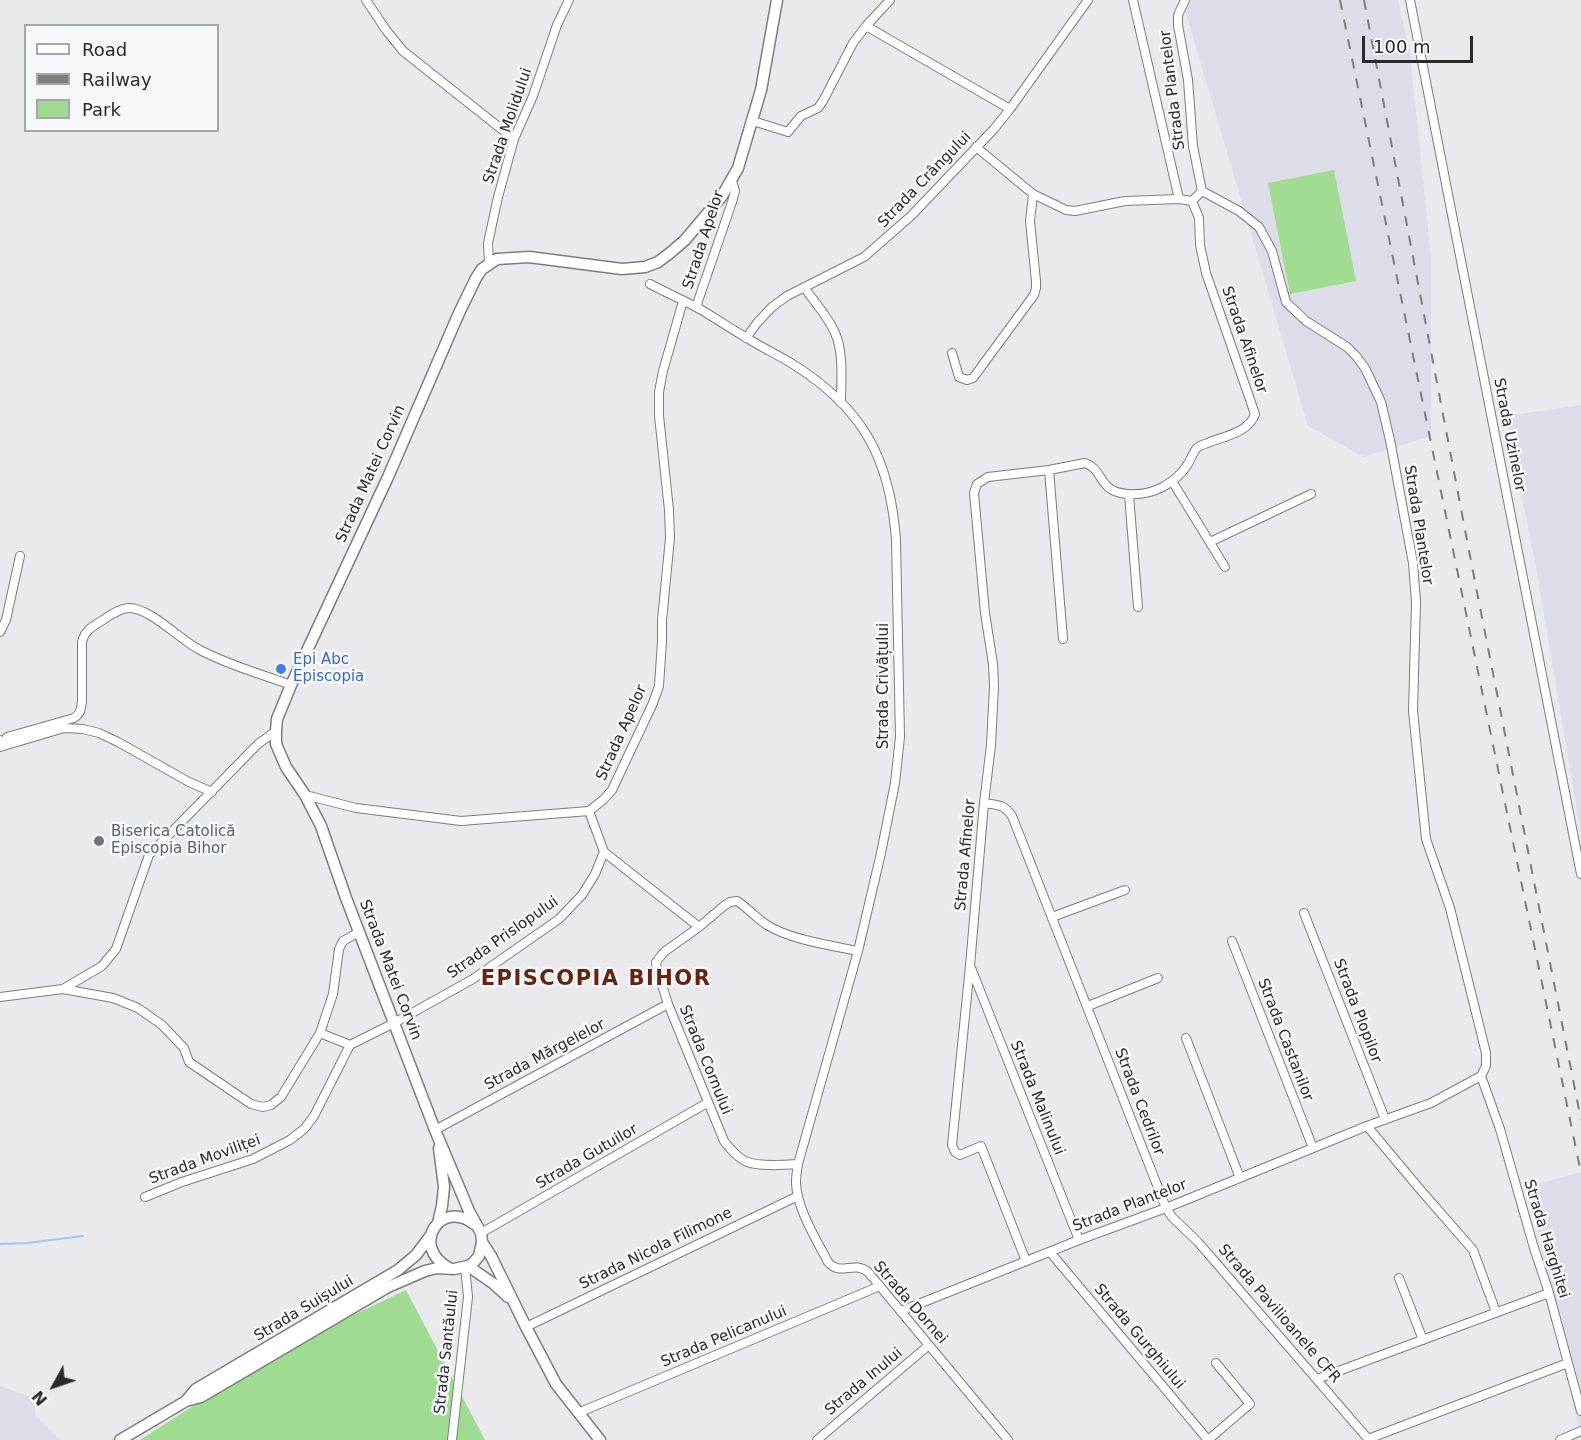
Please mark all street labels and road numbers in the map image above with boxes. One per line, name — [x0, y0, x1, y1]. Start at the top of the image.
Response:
street label: Strada Plantelor — [1157, 29, 1189, 151]
street label: Strada Molidului — [480, 66, 536, 186]
street label: Strada Crângului — [875, 128, 975, 232]
street label: Strada Apelor — [680, 188, 728, 292]
street label: Strada Afinelor — [1217, 284, 1271, 396]
street label: Strada Uzinelor — [1489, 377, 1529, 493]
street label: Strada Matei Corvin — [333, 402, 409, 546]
street label: Strada Plantelor — [1400, 464, 1436, 586]
street label: Strada Crivățului — [875, 623, 893, 749]
street label: Strada Apelor — [593, 682, 651, 784]
street label: Strada Afinelor — [952, 798, 980, 912]
street label: Strada Prislopului — [444, 893, 562, 983]
street label: Strada Matei Corvin — [355, 897, 425, 1043]
street label: Strada Plopilor — [1329, 957, 1385, 1065]
street label: Strada Castanilor — [1253, 976, 1317, 1104]
street label: Strada Cornului — [675, 1003, 735, 1117]
street label: Strada Mărgelelor — [482, 1016, 608, 1094]
street label: Strada Malinului — [1006, 1038, 1068, 1158]
street label: Strada Cedrilor — [1110, 1046, 1168, 1158]
street label: Strada Gutuilor — [533, 1121, 641, 1193]
street label: Strada Moviliței — [147, 1132, 263, 1188]
street label: Strada Plantelor — [1070, 1176, 1190, 1236]
street label: Strada Harghitei — [1519, 1178, 1573, 1300]
street label: Strada Nicola Filimone — [577, 1204, 735, 1294]
street label: Strada Pavilioanele CFR — [1214, 1241, 1344, 1387]
street label: Strada Dornei — [869, 1258, 951, 1348]
street label: Strada Suișului — [251, 1272, 357, 1346]
street label: Strada Gurghiului — [1090, 1281, 1188, 1393]
street label: Strada Santăului — [432, 1289, 462, 1415]
street label: Strada Pelicanului — [659, 1302, 789, 1372]
street label: Strada Inului — [822, 1344, 906, 1420]

